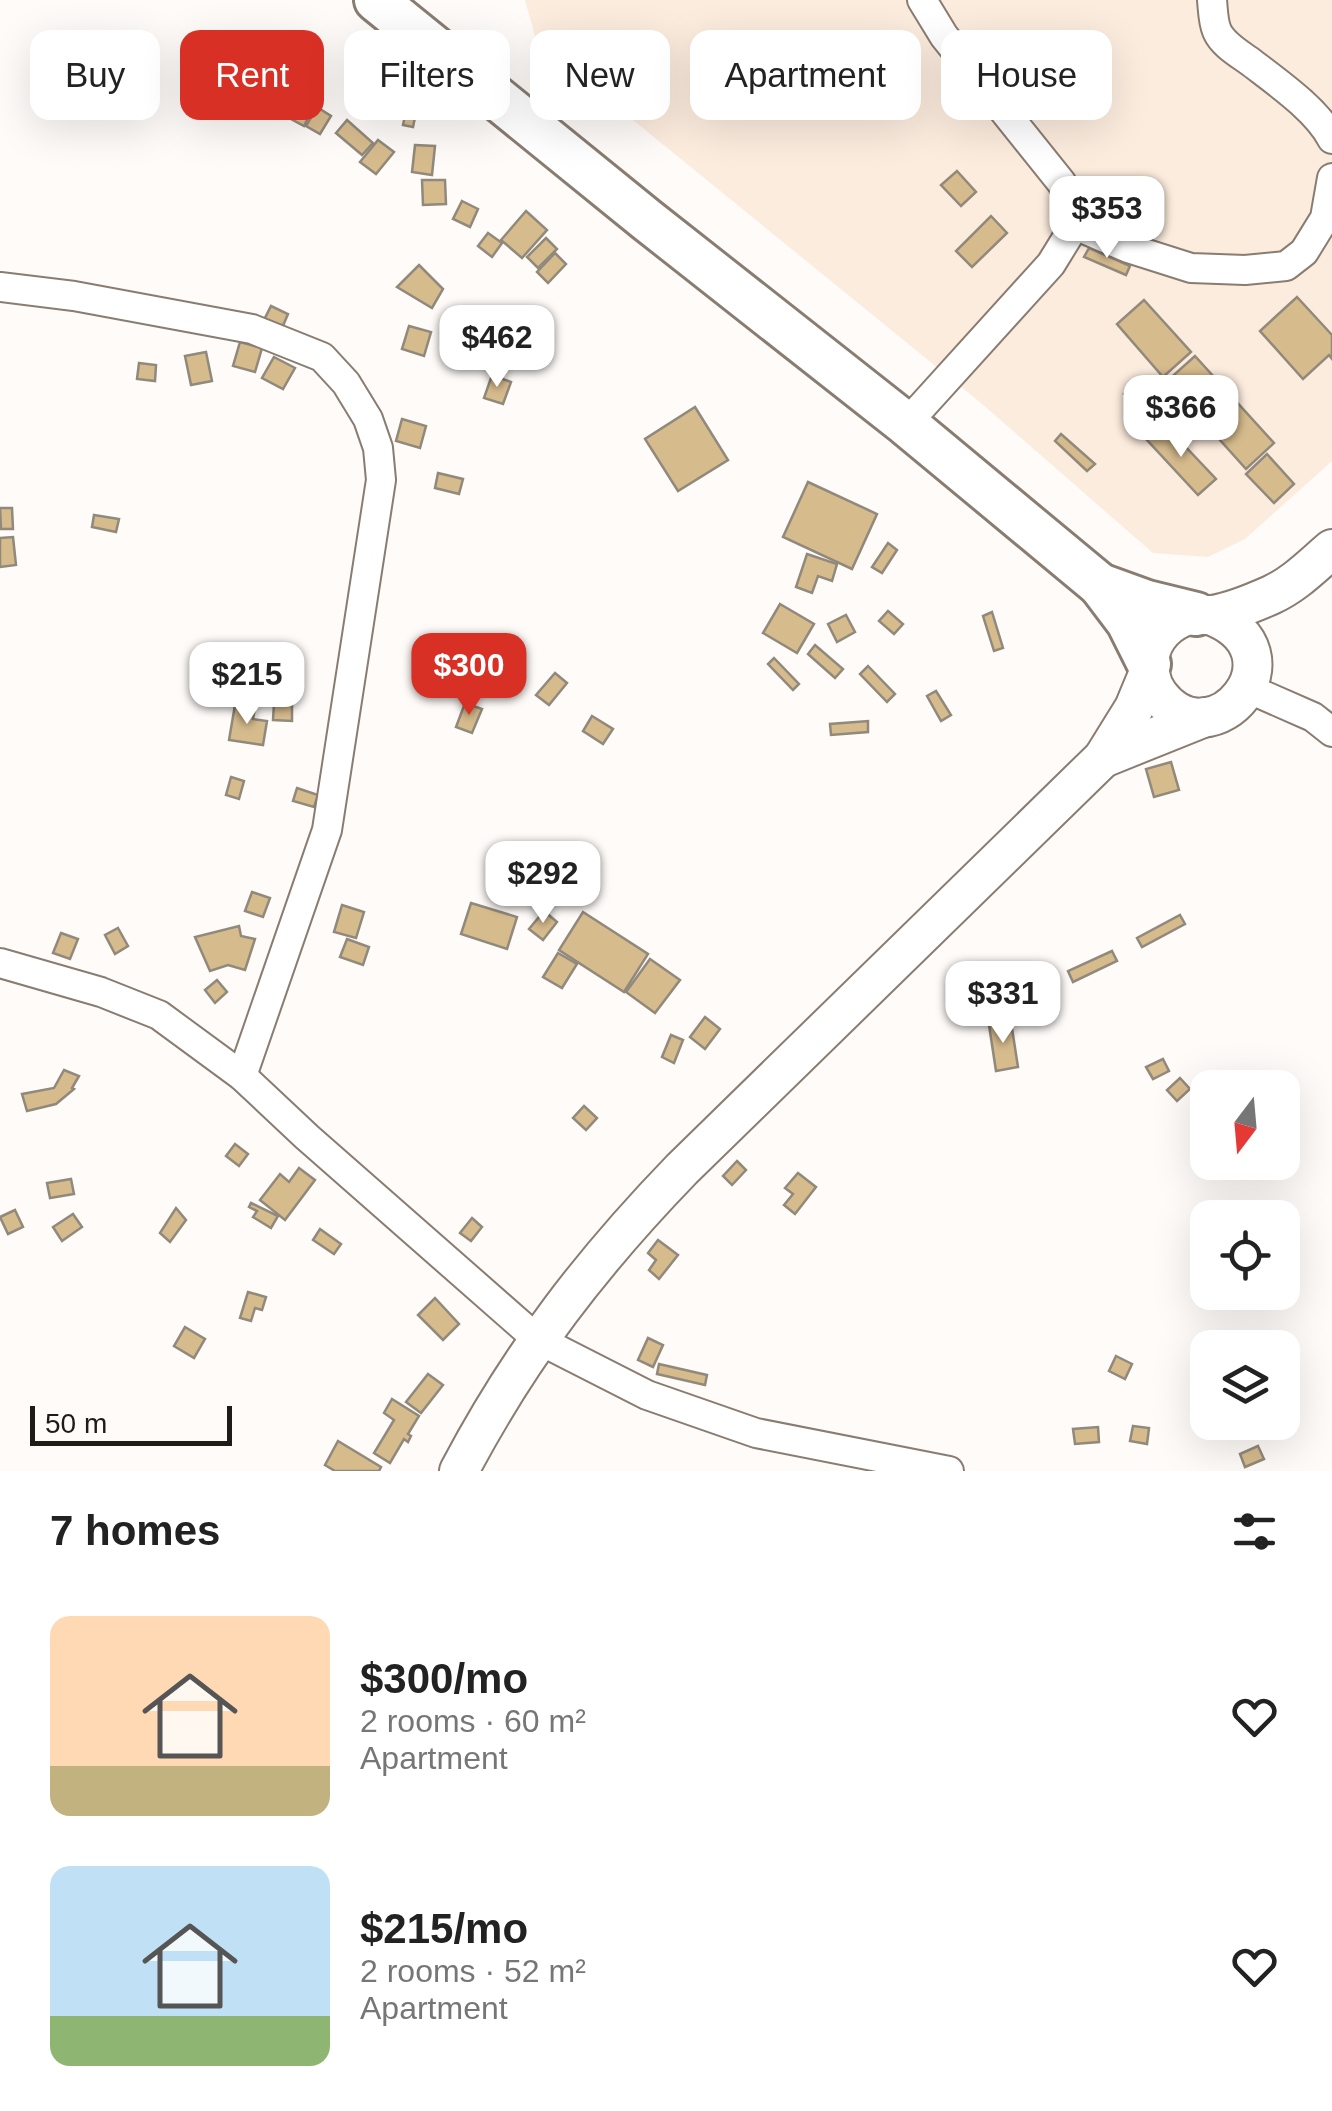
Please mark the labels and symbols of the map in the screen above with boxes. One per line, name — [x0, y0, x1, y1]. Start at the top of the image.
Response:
pin: $353 — [1048, 176, 1166, 261]
pin: $462 — [438, 305, 556, 390]
pin: $366 — [1122, 375, 1240, 460]
pin: $300 — [410, 633, 528, 718]
pin: $215 — [188, 642, 306, 727]
pin: $292 — [484, 841, 602, 926]
pin: $331 — [944, 961, 1062, 1046]
north arrow — [1190, 1070, 1300, 1180]
scale bar — [30, 1401, 232, 1446]

